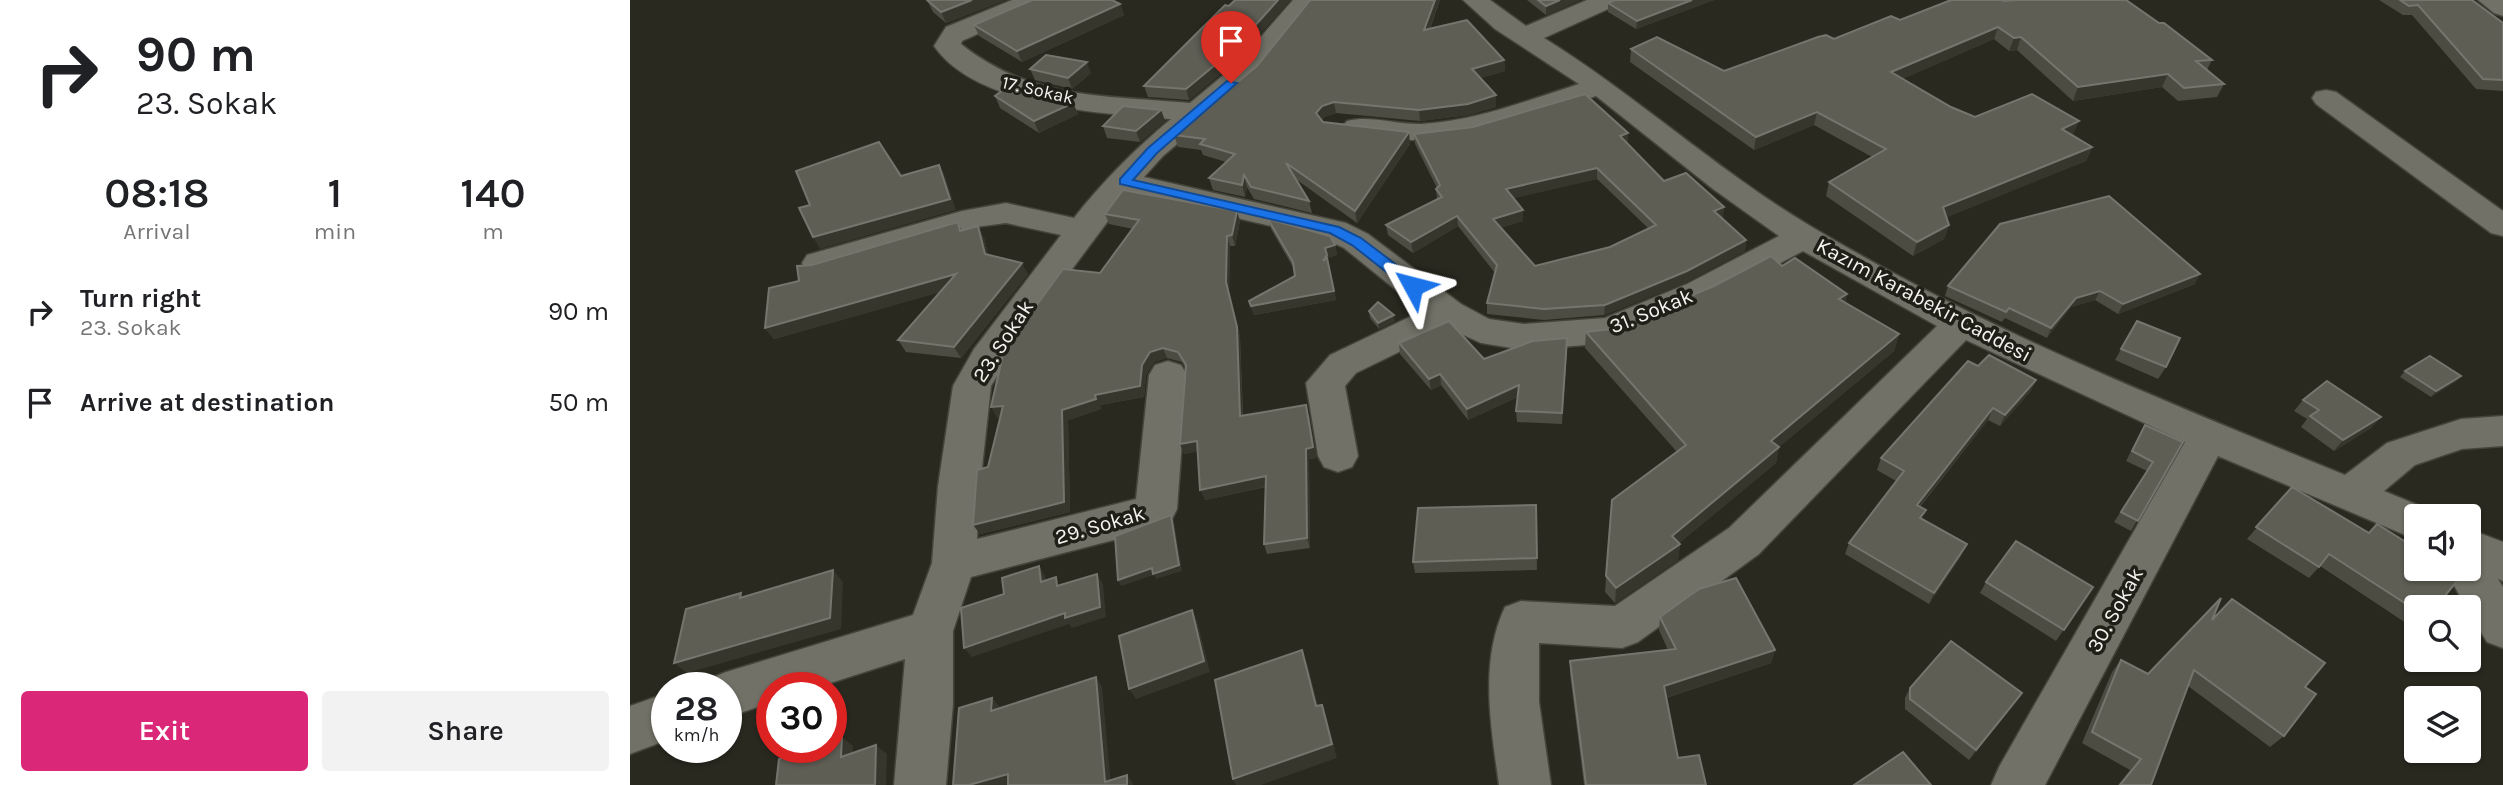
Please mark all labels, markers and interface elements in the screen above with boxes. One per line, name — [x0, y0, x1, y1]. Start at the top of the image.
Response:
pin — [1201, 11, 1261, 83]
icon: arrive — [1212, 22, 1250, 60]
text: 90 m — [136, 26, 256, 83]
icon: right — [21, 28, 112, 119]
street label: 17. Sokak — [1000, 71, 1076, 109]
text: 23. Sokak — [136, 85, 277, 122]
text: 08:18 — [104, 168, 210, 218]
text: 1 — [328, 168, 342, 218]
text: 140 — [460, 168, 526, 218]
text: Arrival — [123, 218, 191, 245]
text: min — [314, 218, 356, 245]
text: m — [482, 218, 504, 245]
street label: Kazım Karabekir Caddesi — [1812, 233, 2036, 367]
position arrow — [1376, 249, 1450, 323]
text: Turn right — [80, 283, 201, 314]
street label: 31. Sokak — [1606, 283, 1696, 339]
icon: right — [21, 293, 59, 331]
street label: 23. Sokak — [968, 295, 1038, 386]
text: 90 m — [548, 296, 609, 327]
text: 23. Sokak — [80, 314, 182, 341]
icon: arrive — [21, 384, 59, 422]
text: Arrive at destination — [80, 387, 334, 418]
text: 50 m — [548, 387, 609, 418]
street label: 29. Sokak — [1052, 501, 1148, 549]
map controls — [2404, 504, 2481, 763]
button: sound — [2404, 504, 2481, 581]
street label: 30. Sokak — [2082, 563, 2148, 656]
button: search — [2404, 595, 2481, 672]
speed limit sign: 30 — [756, 672, 847, 763]
button: layers — [2404, 686, 2481, 763]
text: 28 — [675, 688, 718, 729]
button: Exit — [21, 691, 308, 771]
button: Share — [322, 691, 609, 771]
text: km/h — [674, 724, 719, 746]

